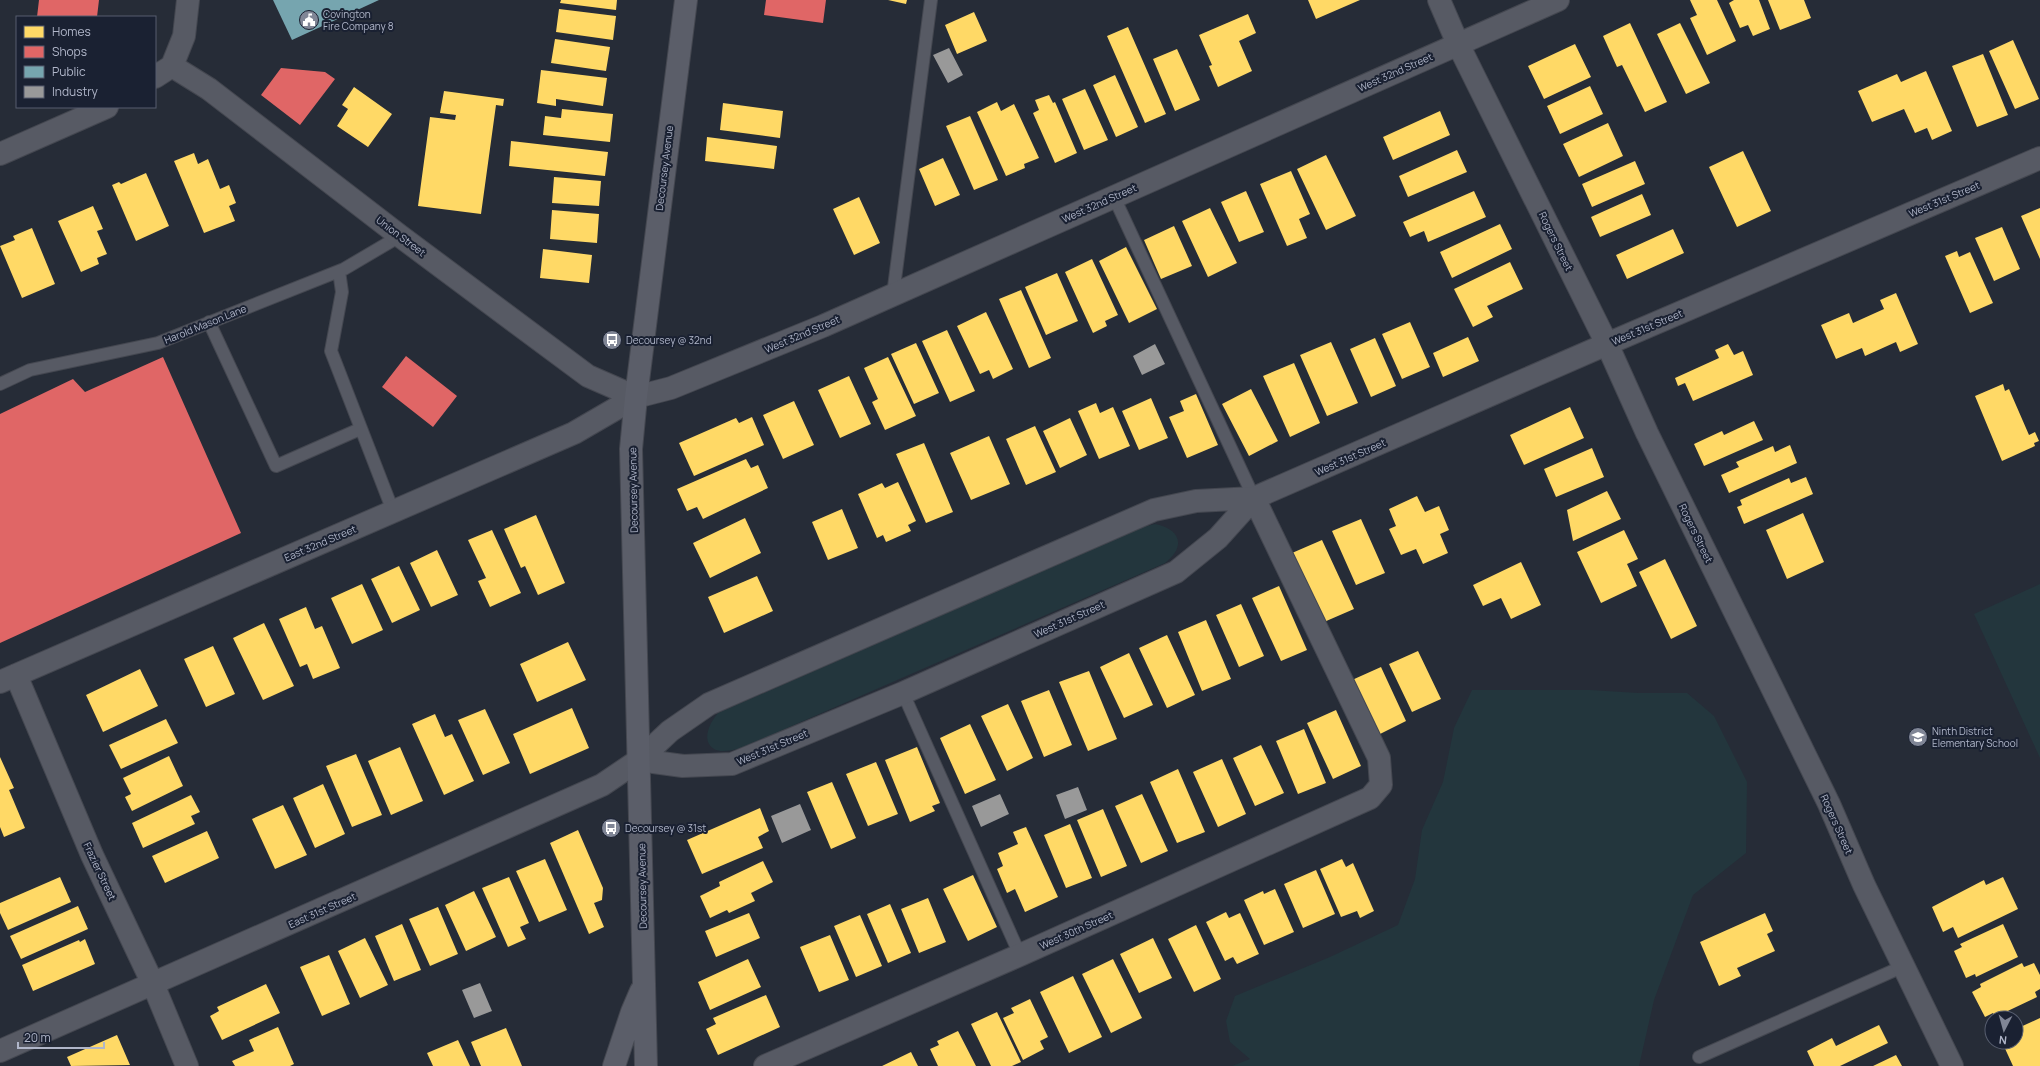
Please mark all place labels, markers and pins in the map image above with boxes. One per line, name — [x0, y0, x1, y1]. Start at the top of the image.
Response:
place label: Covington Fire Company 8 — [323, 7, 394, 33]
public building icon: Covington Fire Company 8 — [298, 9, 320, 31]
bus stop icon: Decoursey @ 32nd — [601, 329, 623, 351]
place label: Decoursey @ 32nd — [626, 333, 712, 347]
place label: Ninth District Elementary School — [1932, 724, 2018, 750]
school or university icon: Ninth District Elementary School — [1907, 726, 1929, 748]
bus stop icon: Decoursey @ 31st — [600, 817, 622, 839]
place label: Decoursey @ 31st — [625, 821, 706, 835]

